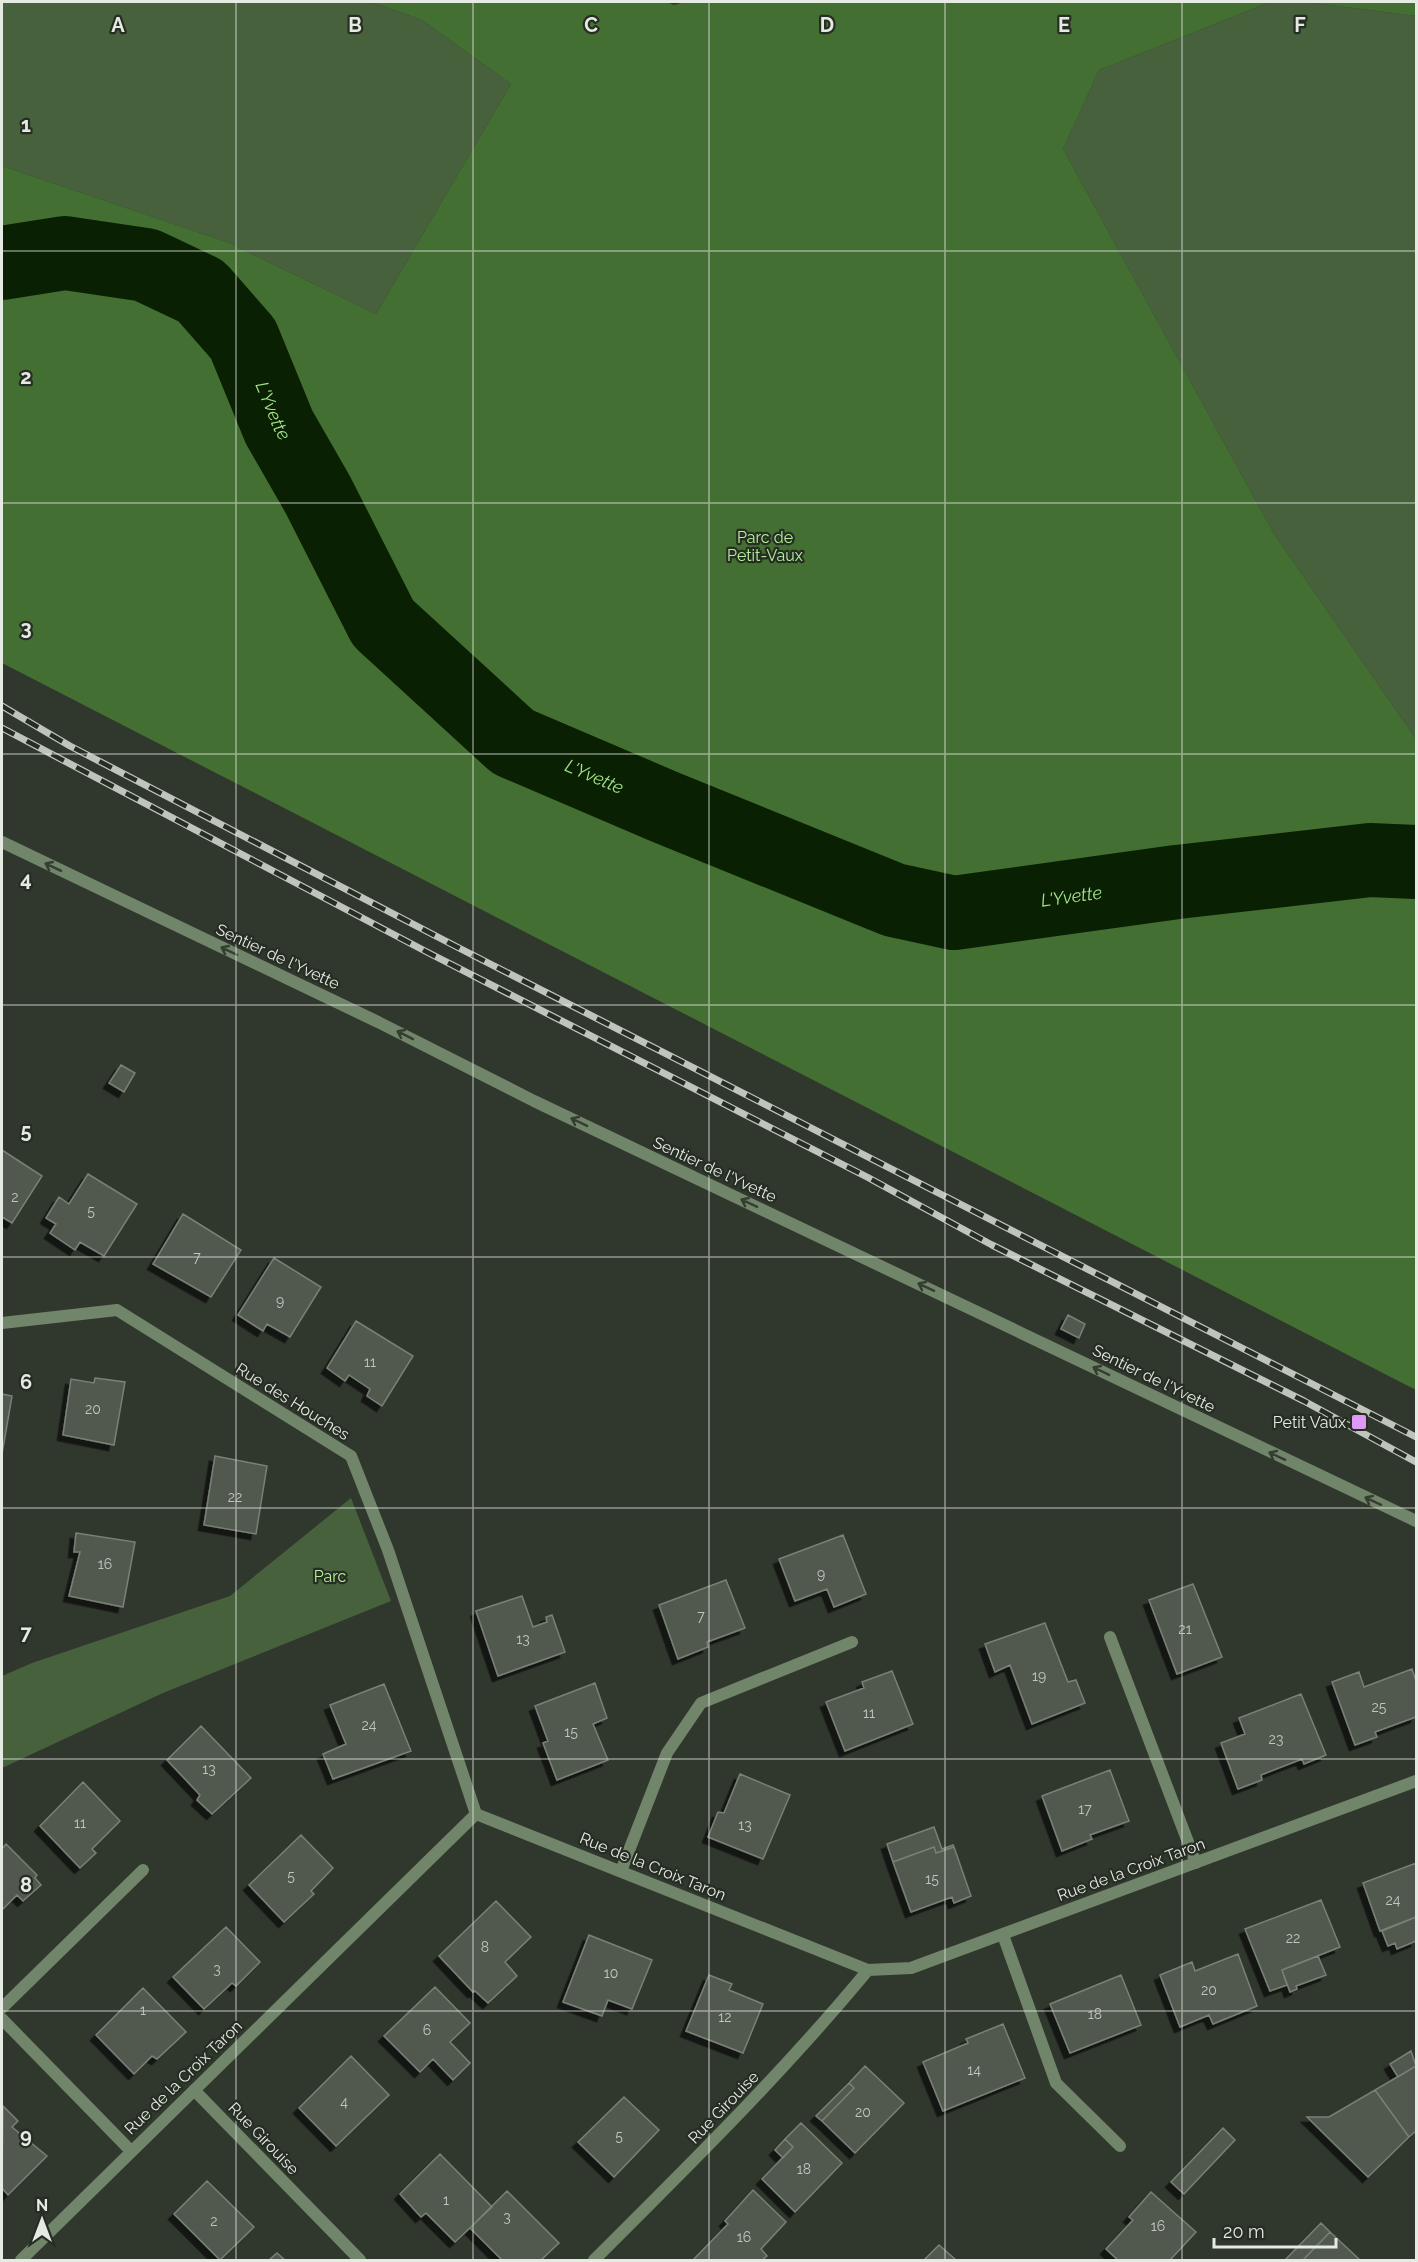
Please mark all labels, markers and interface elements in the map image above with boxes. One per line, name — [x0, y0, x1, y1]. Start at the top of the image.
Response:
text: A — [111, 13, 125, 37]
text: B — [348, 13, 362, 37]
text: C — [584, 13, 598, 37]
text: D — [820, 13, 834, 37]
text: E — [1058, 13, 1070, 37]
text: F — [1294, 13, 1306, 37]
text: 1 — [21, 113, 31, 137]
text: 2 — [20, 365, 32, 389]
water label: L'Yvette — [252, 378, 295, 444]
park label: Parc de Petit-Vaux — [727, 528, 803, 565]
text: 3 — [20, 616, 32, 640]
water label: L'Yvette — [562, 755, 627, 798]
one-way arrow — [44, 860, 62, 872]
text: 4 — [20, 867, 32, 891]
water label: L'Yvette — [1040, 881, 1104, 911]
street label: Sentier de l'Yvette — [213, 920, 343, 993]
one-way arrow — [220, 944, 238, 956]
one-way arrow — [396, 1029, 414, 1040]
one-way arrow — [570, 1116, 588, 1128]
text: 5 — [20, 1119, 32, 1143]
street label: Sentier de l'Yvette — [650, 1133, 780, 1206]
house number: 2 — [11, 1189, 19, 1205]
one-way arrow — [741, 1197, 759, 1209]
house number: 5 — [87, 1203, 95, 1219]
house number: 7 — [193, 1249, 201, 1265]
one-way arrow — [917, 1280, 935, 1292]
house number: 9 — [276, 1293, 284, 1309]
street label: Sentier de l'Yvette — [1089, 1341, 1218, 1416]
house number: 11 — [364, 1354, 376, 1370]
street label: Rue des Houches — [232, 1359, 353, 1444]
one-way arrow — [1093, 1365, 1111, 1376]
text: 6 — [20, 1370, 32, 1394]
house number: 20 — [85, 1401, 101, 1417]
place label: Petit Vaux — [1273, 1413, 1346, 1432]
marker: Petit Vaux — [1350, 1413, 1368, 1431]
one-way arrow — [1269, 1450, 1286, 1462]
house number: 22 — [228, 1489, 242, 1505]
one-way arrow — [1365, 1494, 1383, 1506]
house number: 16 — [98, 1556, 112, 1572]
house number: 9 — [817, 1566, 825, 1582]
park label: Parc — [314, 1567, 347, 1586]
house number: 7 — [697, 1608, 705, 1624]
text: 7 — [20, 1621, 32, 1645]
house number: 21 — [1178, 1621, 1192, 1637]
house number: 13 — [516, 1631, 530, 1647]
house number: 19 — [1032, 1668, 1046, 1684]
house number: 25 — [1372, 1699, 1387, 1715]
house number: 11 — [863, 1705, 875, 1721]
house number: 24 — [362, 1717, 377, 1733]
house number: 15 — [564, 1724, 578, 1740]
house number: 23 — [1269, 1731, 1283, 1747]
house number: 13 — [202, 1761, 216, 1777]
house number: 17 — [1078, 1801, 1092, 1817]
house number: 11 — [74, 1815, 86, 1831]
house number: 13 — [738, 1817, 752, 1833]
street label: Rue de la Croix Taron — [577, 1828, 729, 1904]
street label: Rue de la Croix Taron — [1055, 1834, 1208, 1905]
house number: 5 — [287, 1868, 295, 1884]
house number: 15 — [925, 1871, 939, 1887]
text: 8 — [20, 1873, 32, 1897]
house number: 24 — [1386, 1892, 1401, 1908]
house number: 22 — [1286, 1930, 1300, 1946]
house number: 8 — [481, 1939, 489, 1955]
house number: 3 — [213, 1961, 221, 1977]
house number: 10 — [604, 1965, 618, 1981]
house number: 20 — [1201, 1982, 1217, 1998]
house number: 1 — [140, 2002, 146, 2018]
house number: 18 — [1088, 2006, 1102, 2022]
house number: 12 — [718, 2009, 732, 2025]
street label: Rue de la Croix Taron — [121, 2016, 246, 2138]
house number: 6 — [423, 2022, 431, 2038]
house number: 14 — [967, 2062, 981, 2078]
street label: Rue Girouise — [684, 2067, 763, 2147]
house number: 4 — [340, 2094, 348, 2110]
street label: Rue Girouise — [224, 2098, 303, 2178]
house number: 20 — [855, 2104, 871, 2120]
text: 9 — [20, 2124, 32, 2148]
house number: 5 — [615, 2128, 623, 2144]
house number: 18 — [797, 2161, 811, 2177]
north arrow — [12, 2190, 72, 2250]
house number: 1 — [443, 2192, 449, 2208]
text: N — [36, 2196, 48, 2215]
house number: 3 — [503, 2209, 511, 2225]
scale bar — [1214, 2211, 1336, 2249]
house number: 2 — [210, 2213, 218, 2229]
house number: 16 — [1151, 2218, 1165, 2234]
text: 20 m — [1223, 2221, 1265, 2242]
house number: 16 — [737, 2229, 751, 2245]

